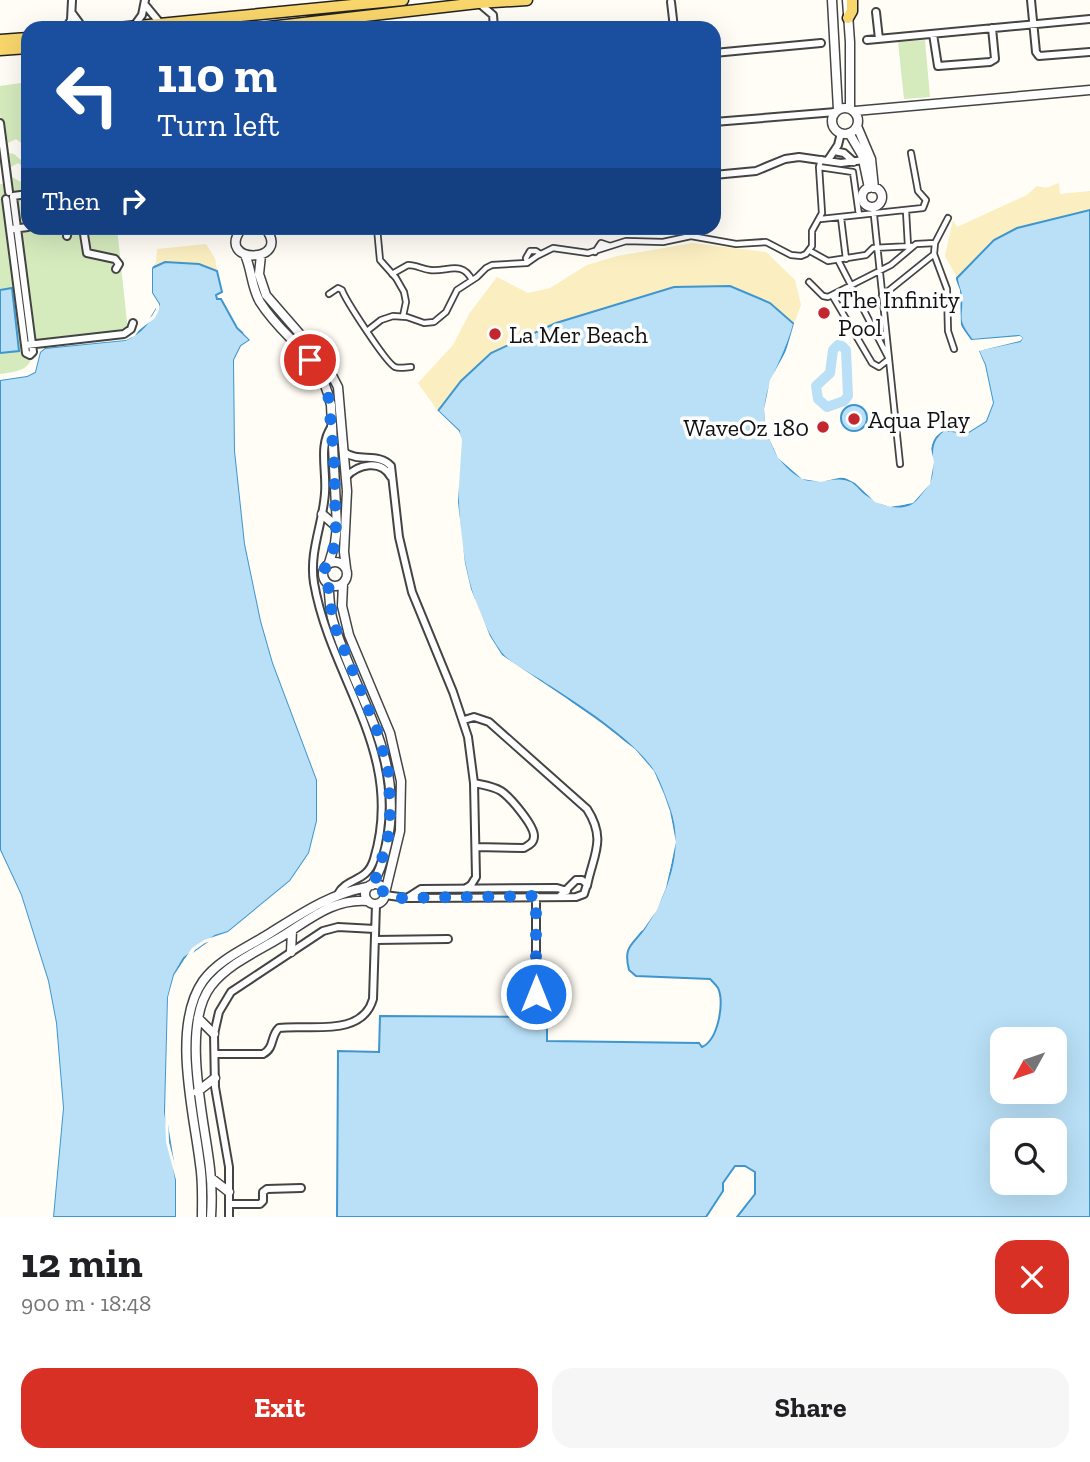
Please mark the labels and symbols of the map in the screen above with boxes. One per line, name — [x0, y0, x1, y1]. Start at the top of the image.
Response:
place label: The Infinity Pool — [838, 285, 961, 342]
marker: The Infinity Pool — [816, 305, 832, 321]
place label: La Mer Beach — [509, 320, 649, 349]
marker: La Mer Beach — [487, 326, 503, 342]
pin — [280, 330, 340, 390]
place label: Aqua Play — [868, 405, 971, 434]
marker: Aqua Play — [846, 411, 862, 427]
place label: WaveOz 180 — [683, 413, 809, 442]
marker: WaveOz 180 — [815, 419, 831, 435]
position arrow — [499, 957, 573, 1031]
north arrow — [990, 1027, 1068, 1104]

